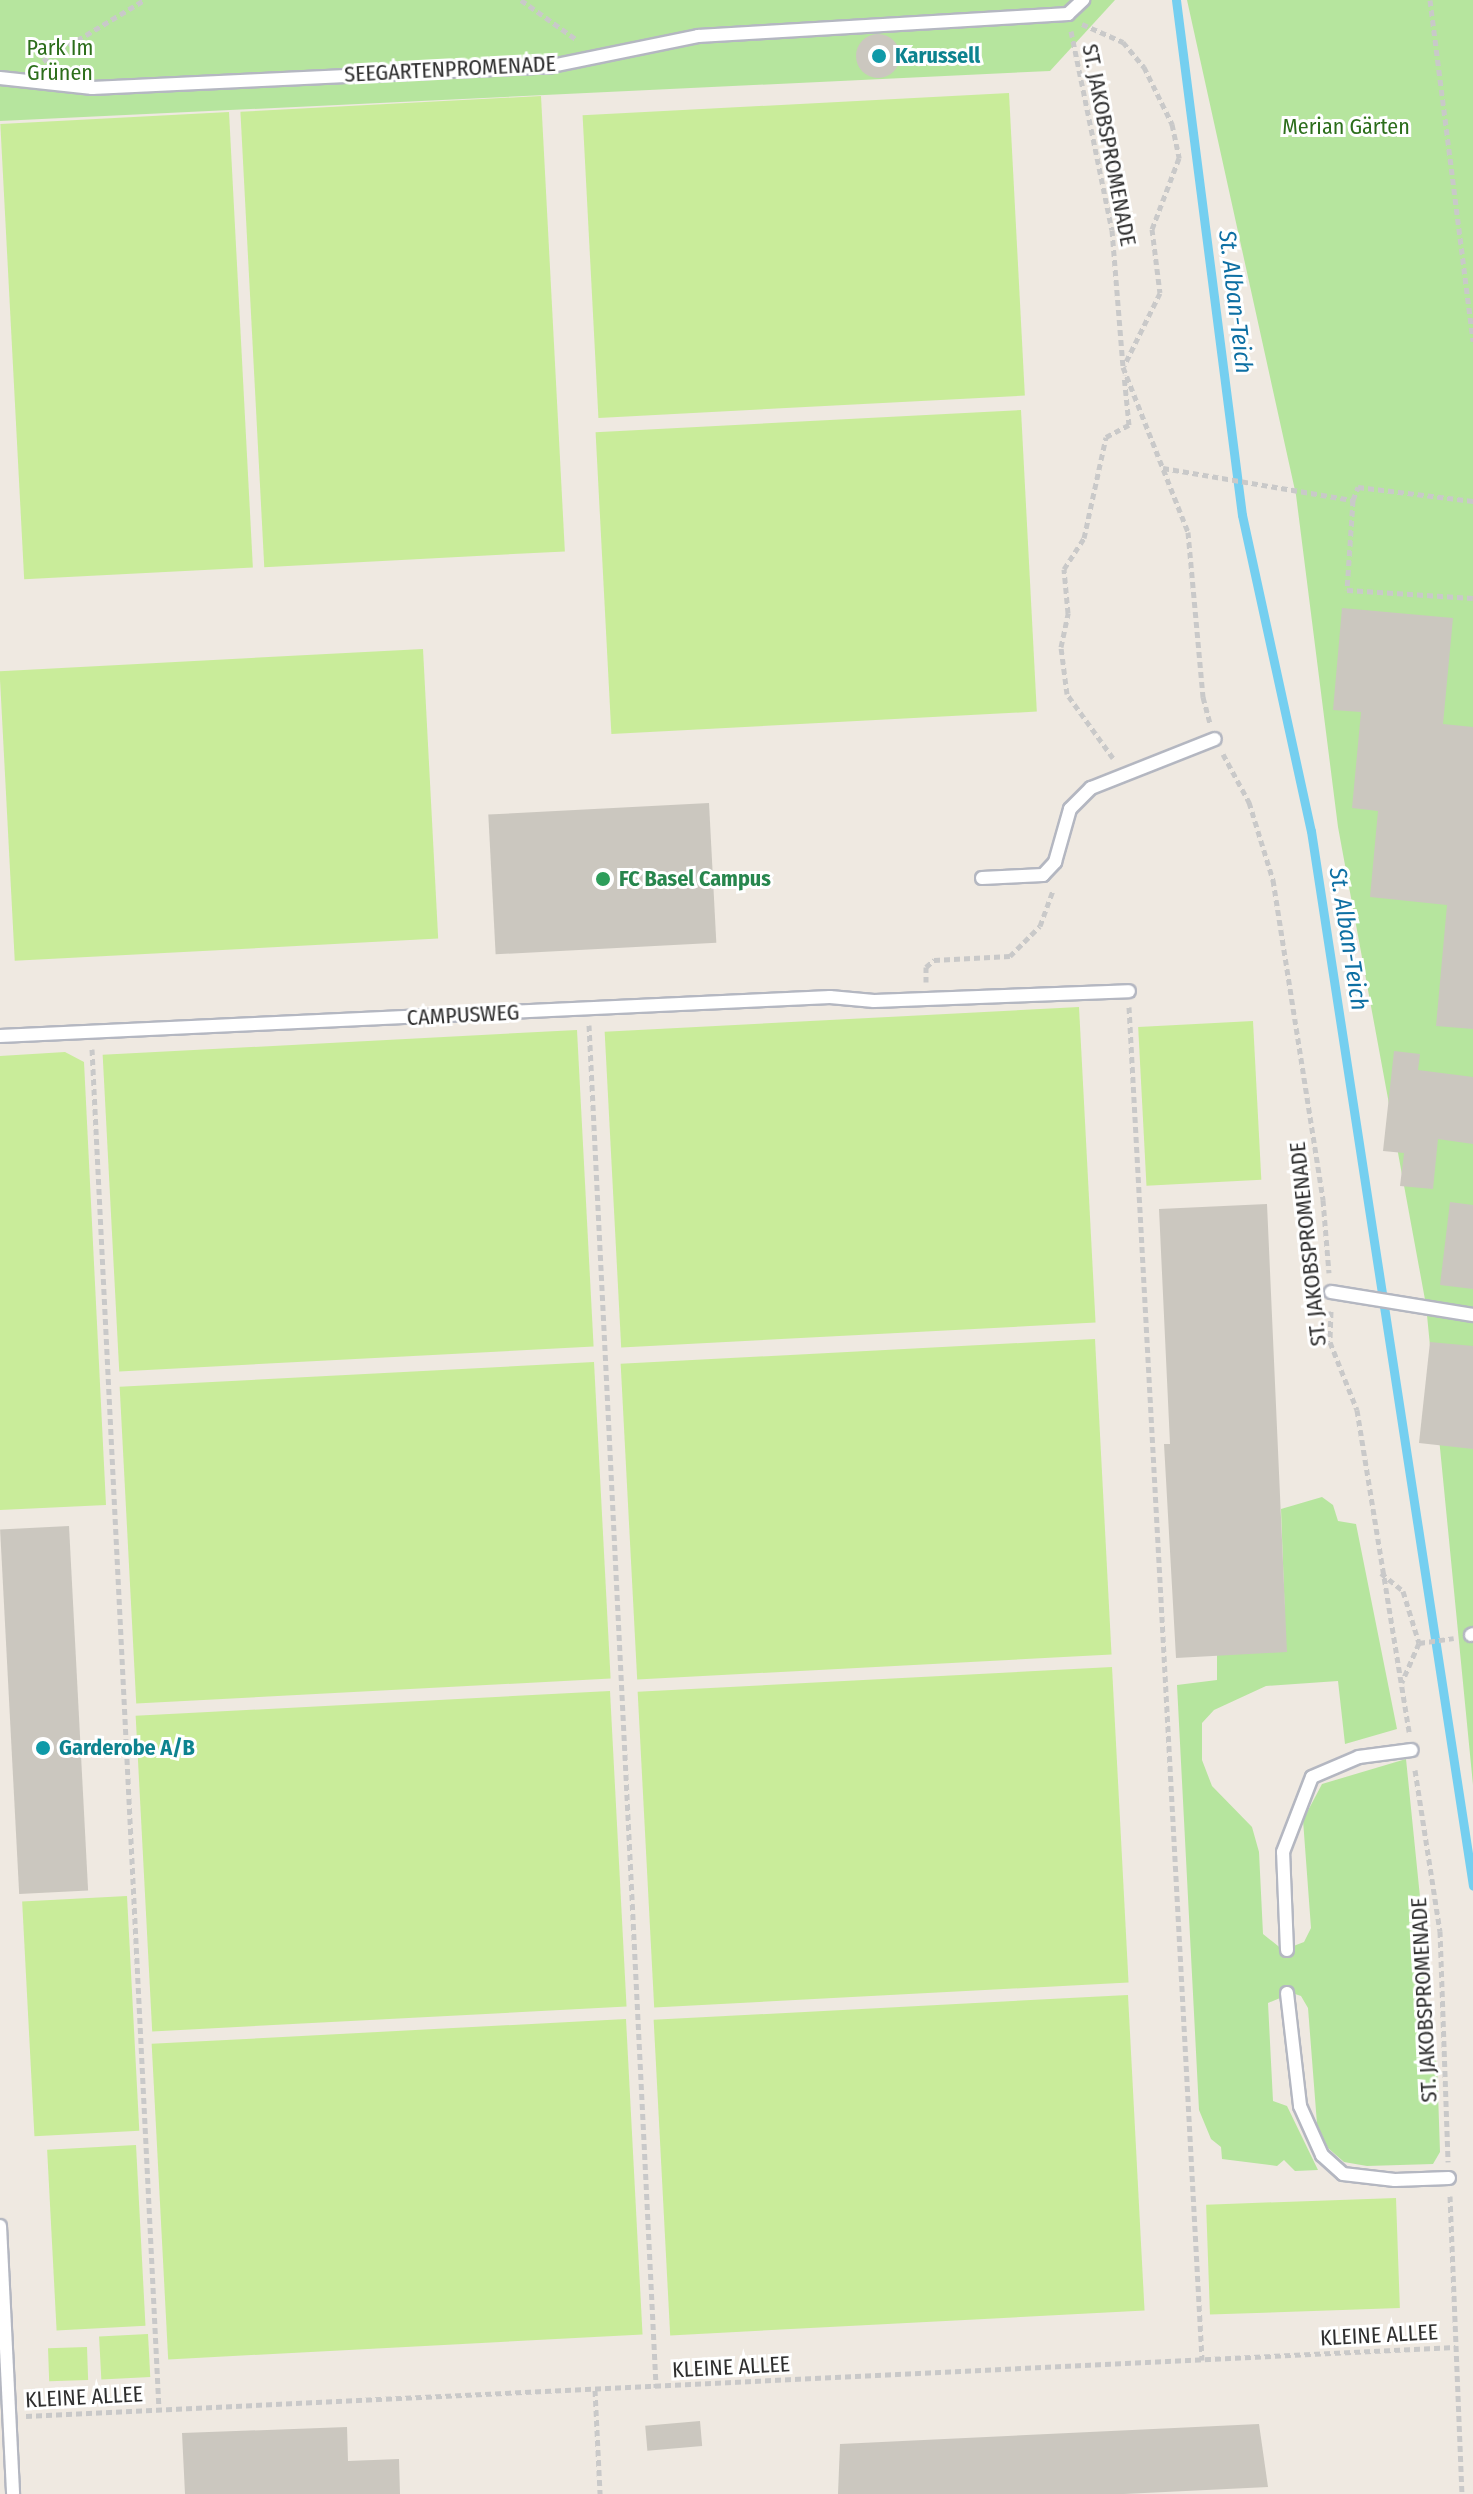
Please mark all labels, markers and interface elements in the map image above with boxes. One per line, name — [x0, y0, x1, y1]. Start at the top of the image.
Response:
park label: Park Im Grünen — [27, 34, 93, 86]
street label: ST. JAKOBSPROMENADE — [1076, 42, 1142, 248]
place label: Karussell — [895, 43, 980, 69]
marker: Karussell — [870, 47, 888, 65]
street label: SEEGARTENPROMENADE — [344, 50, 556, 88]
park label: Merian Gärten — [1282, 114, 1410, 140]
water label: St. Alban-Teich — [1212, 229, 1258, 375]
water label: St. Alban-Teich — [1322, 865, 1374, 1013]
place label: FC Basel Campus — [619, 866, 771, 892]
marker: FC Basel Campus — [594, 870, 612, 888]
street label: CAMPUSWEG — [406, 999, 520, 1031]
street label: ST. JAKOBSPROMENADE — [1284, 1141, 1332, 1347]
place label: Garderobe A/B — [59, 1735, 195, 1761]
marker: Garderobe A/B — [34, 1739, 52, 1757]
street label: ST. JAKOBSPROMENADE — [1405, 1897, 1443, 2103]
street label: KLEINE ALLEE — [1319, 2319, 1439, 2351]
street label: KLEINE ALLEE — [671, 2351, 791, 2383]
street label: KLEINE ALLEE — [24, 2381, 144, 2413]

